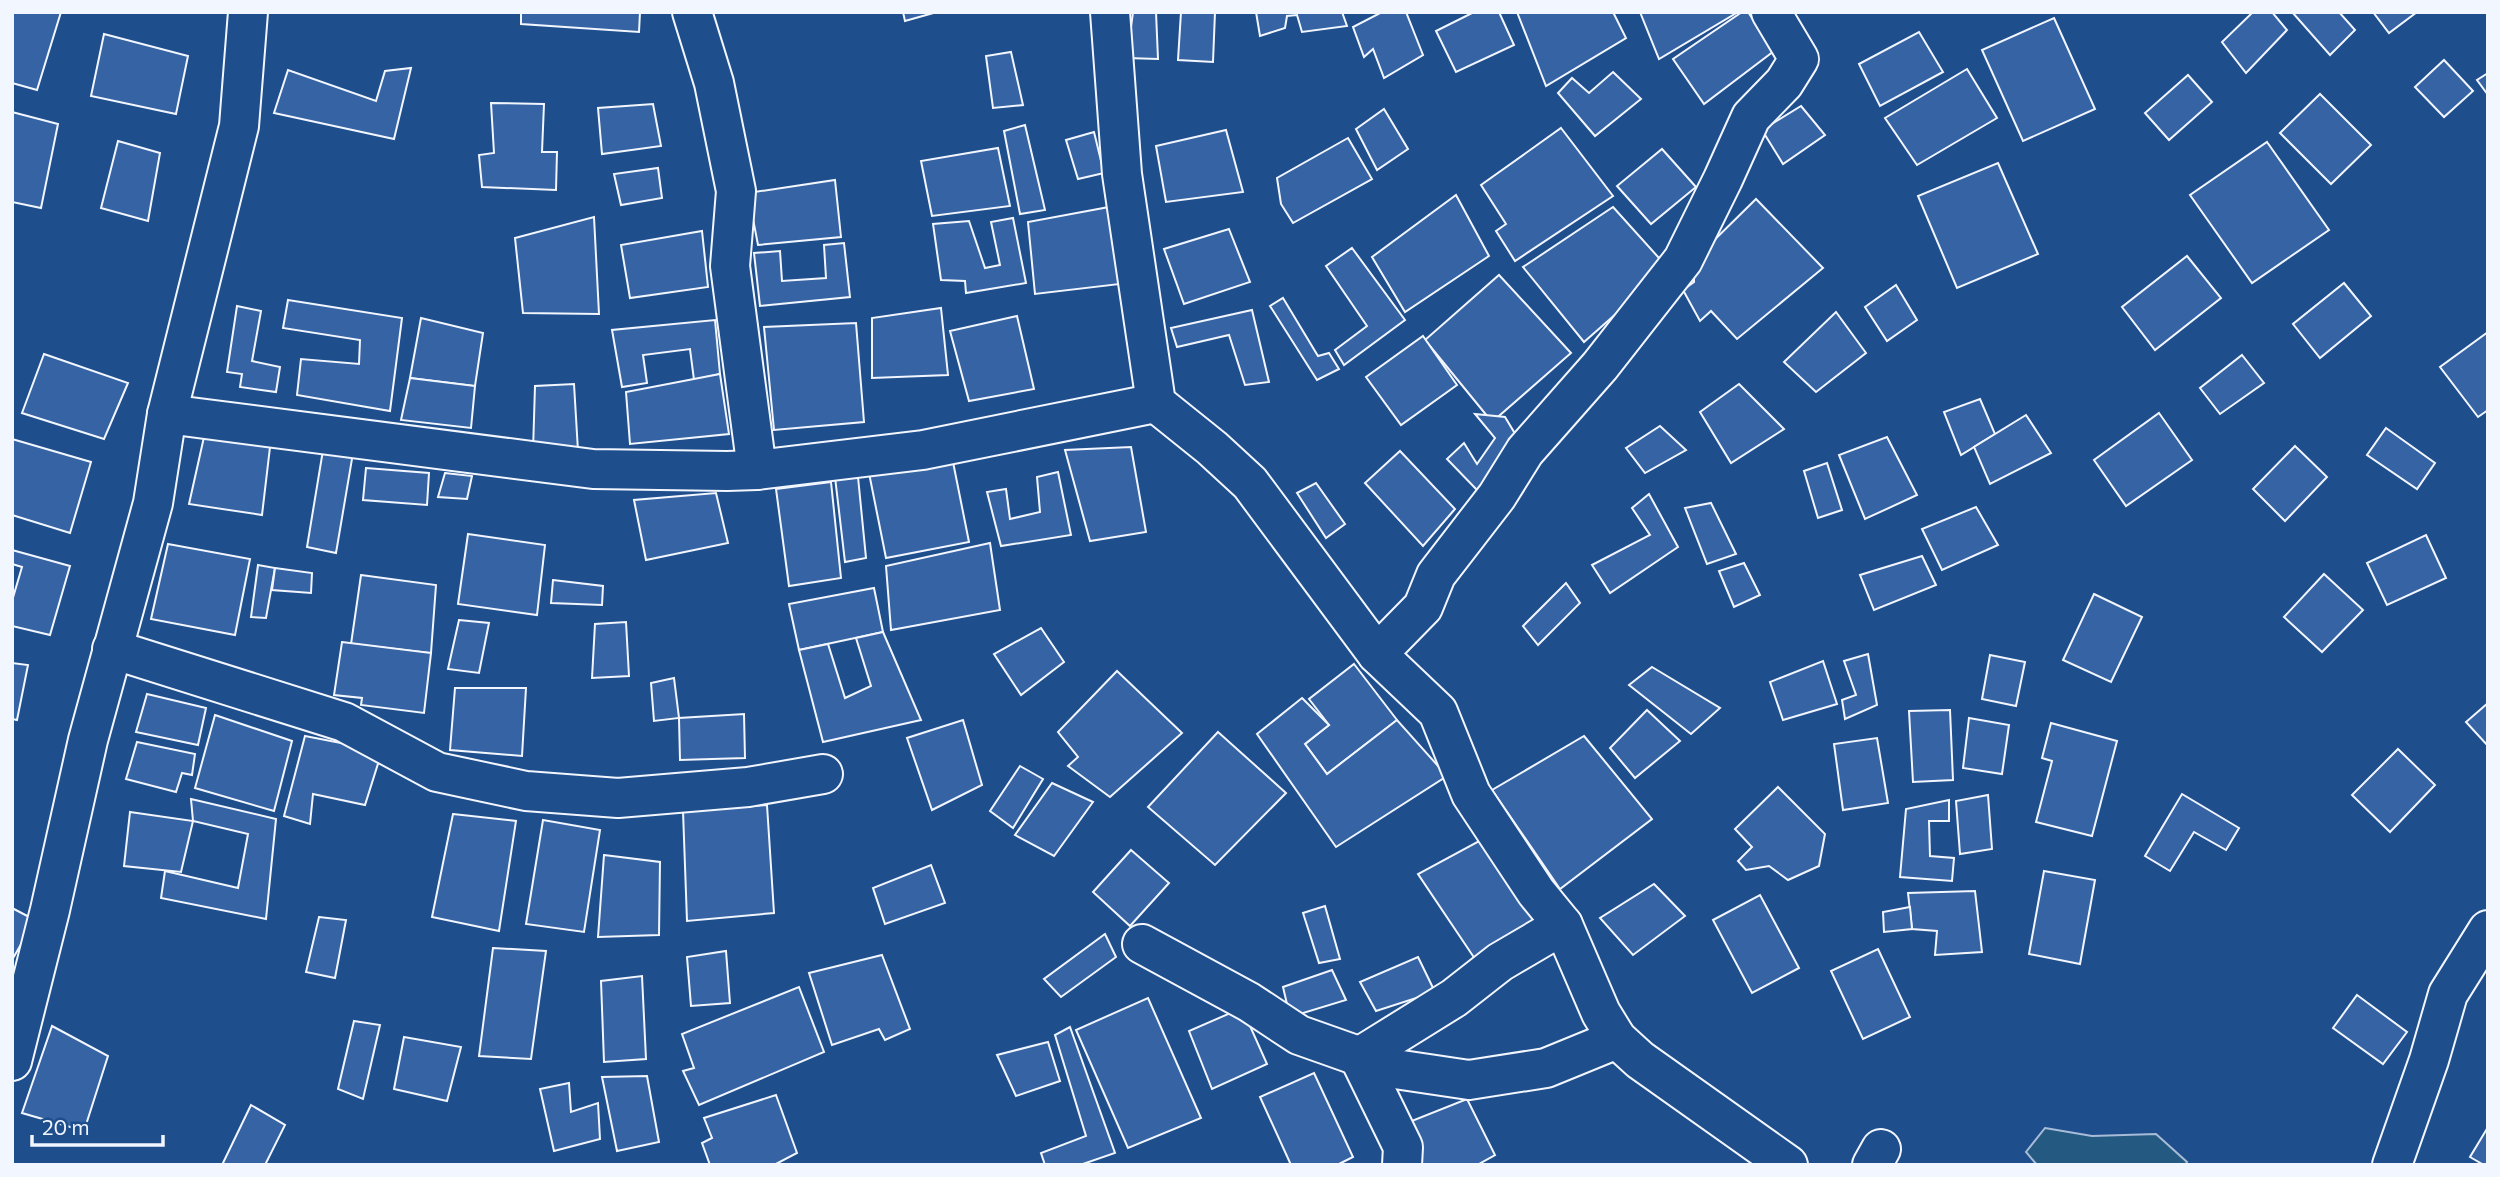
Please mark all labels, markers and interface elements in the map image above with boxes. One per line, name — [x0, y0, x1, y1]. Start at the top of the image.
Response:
scale bar — [32, 1104, 163, 1148]
text: 20 m — [42, 1114, 90, 1139]

